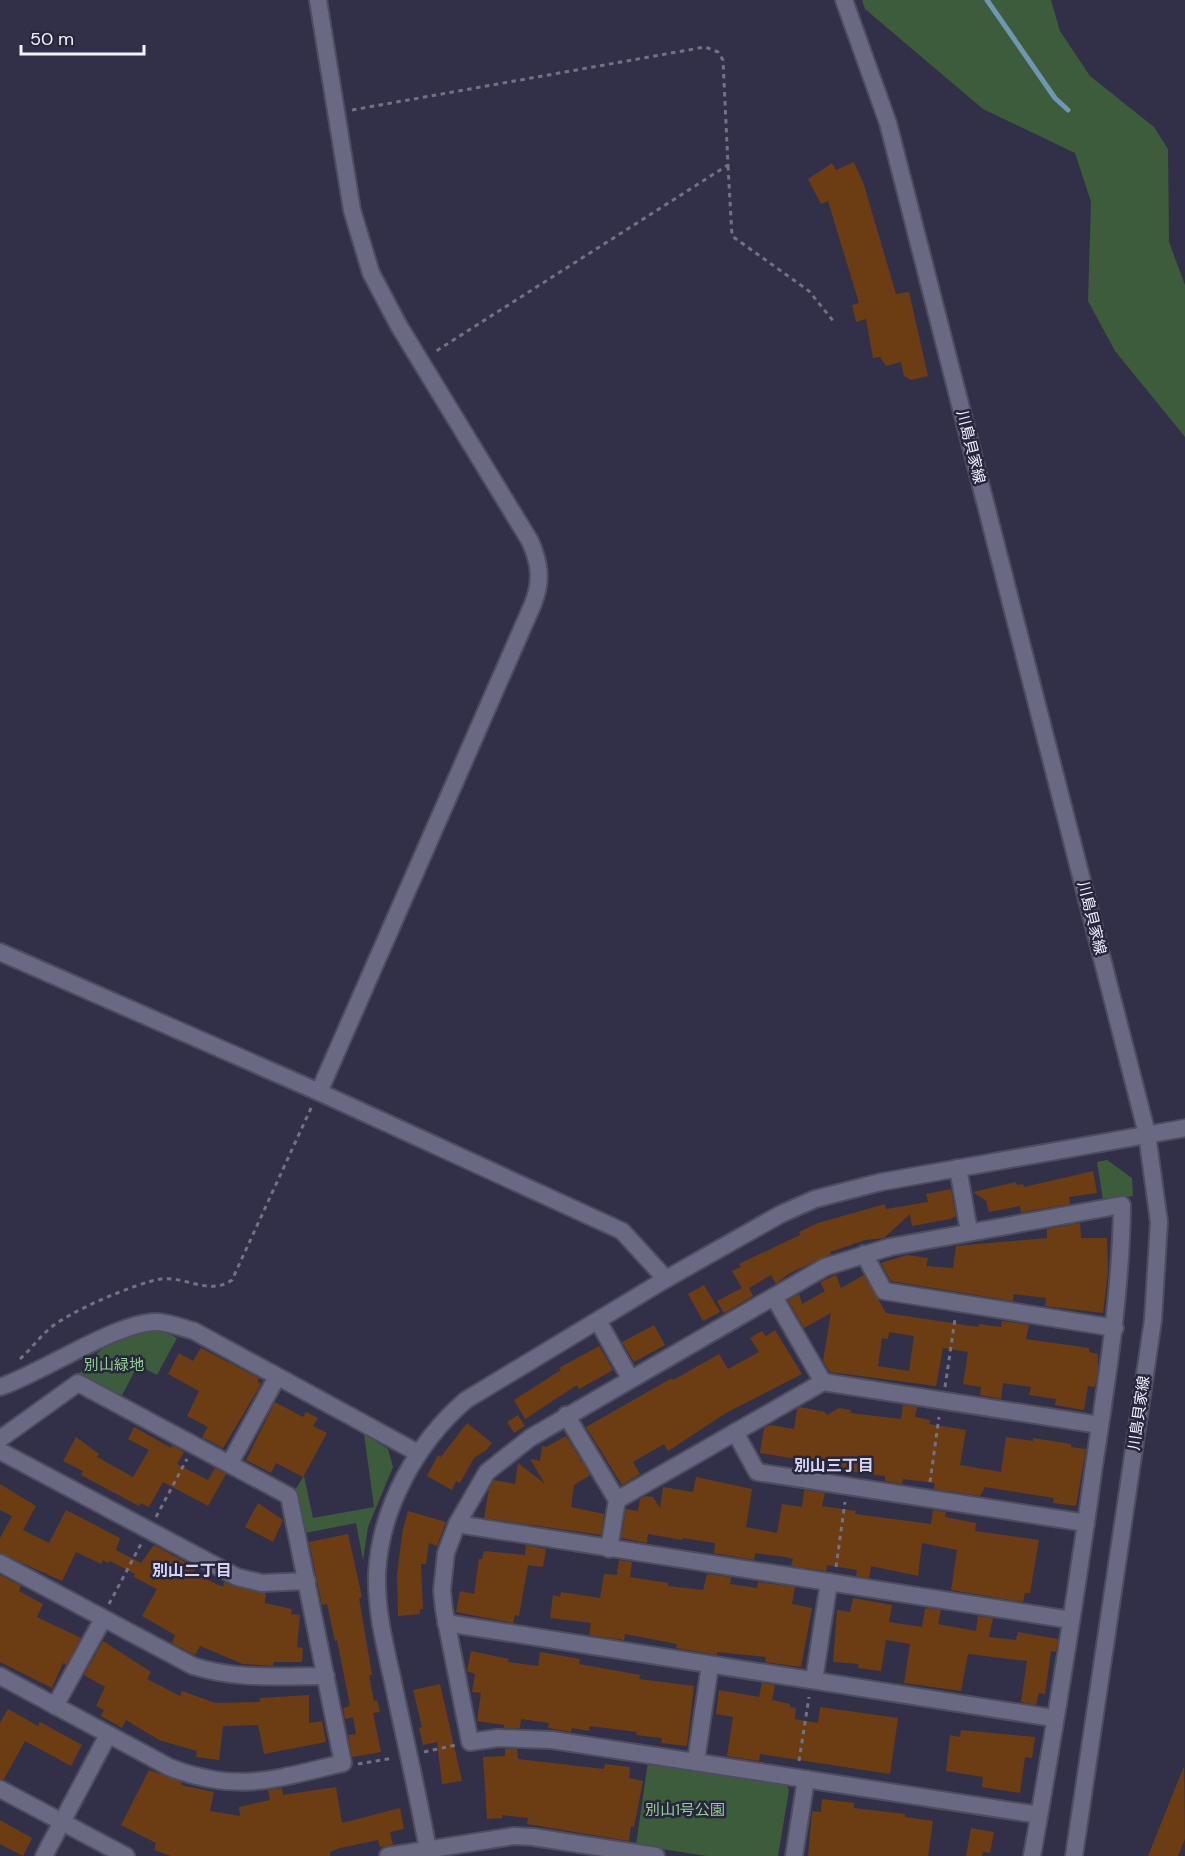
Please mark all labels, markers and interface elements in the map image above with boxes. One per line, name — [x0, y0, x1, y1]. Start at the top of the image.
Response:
scale bar — [21, 18, 144, 56]
text: 50 m — [30, 27, 74, 51]
street label: 川島貝家線 — [952, 408, 990, 486]
street label: 川島貝家線 — [1073, 879, 1111, 957]
park label: 別山緑地 — [84, 1355, 144, 1375]
street label: 川島貝家線 — [1124, 1374, 1154, 1452]
district label: 別山三丁目 — [794, 1455, 874, 1476]
district label: 別山二丁目 — [152, 1560, 232, 1581]
park label: 別山1号公園 — [645, 1800, 725, 1820]

